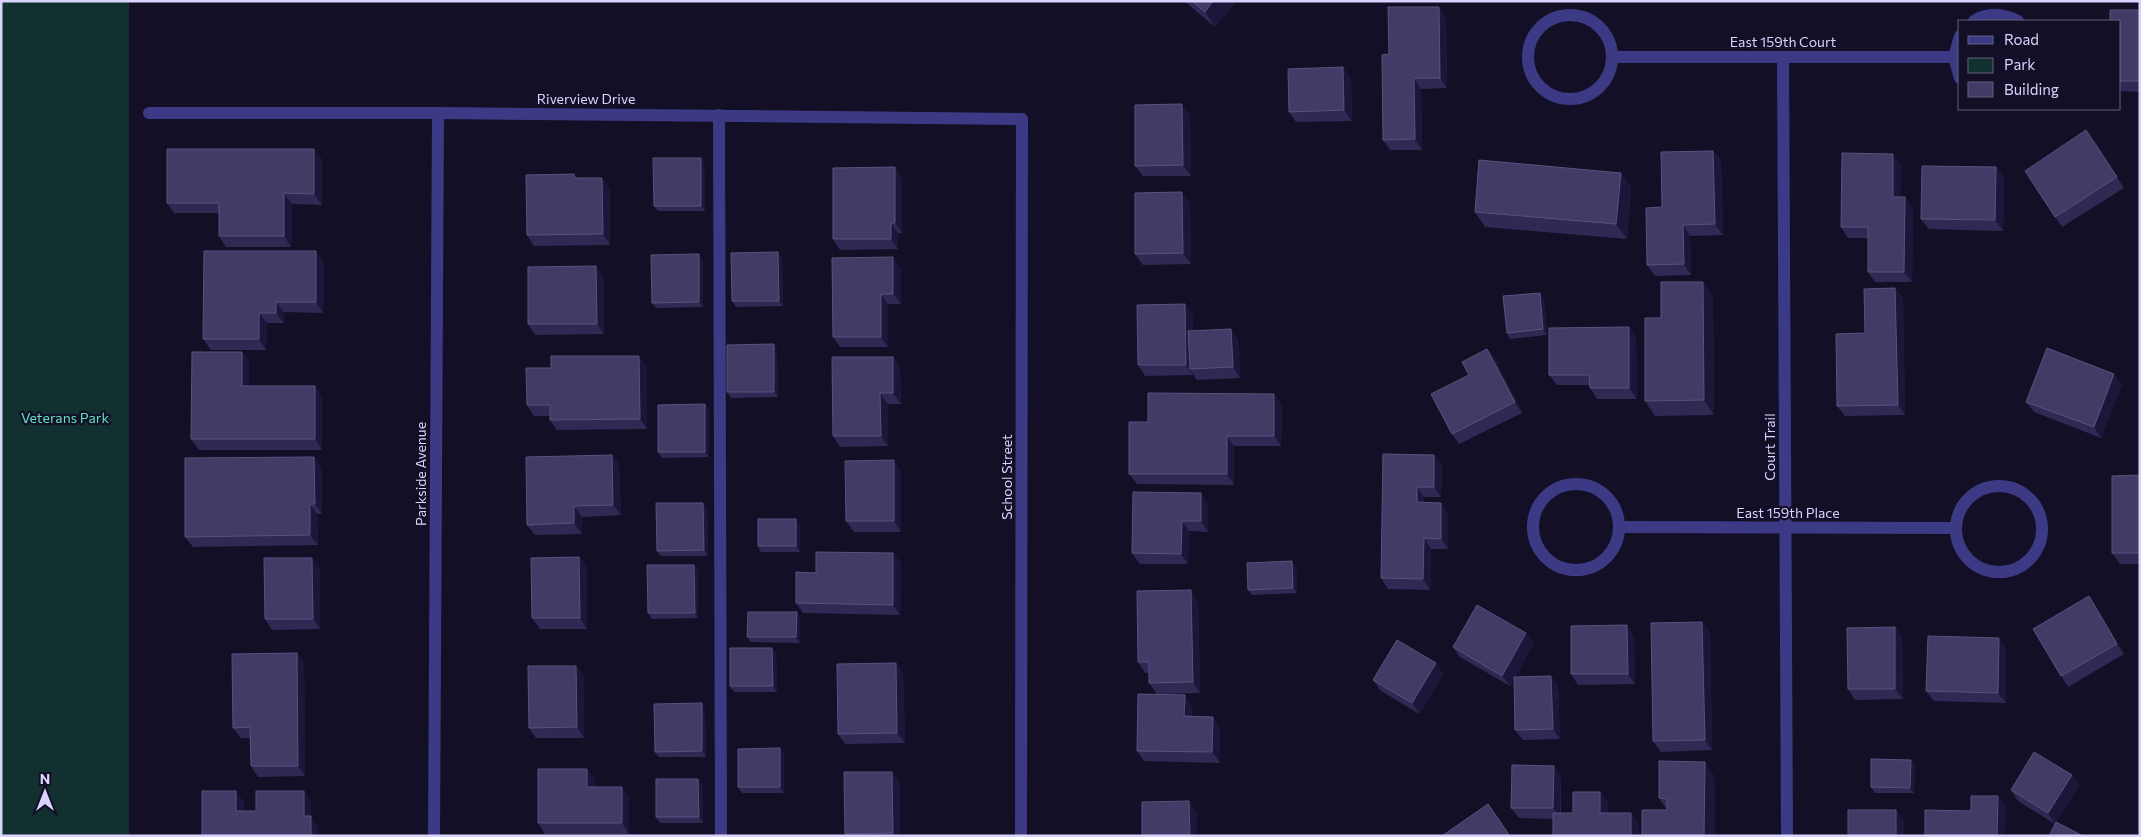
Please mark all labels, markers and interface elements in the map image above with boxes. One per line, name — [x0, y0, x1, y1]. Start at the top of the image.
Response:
legend — [1958, 20, 2121, 110]
text: Road — [2004, 30, 2039, 48]
street label: East 159th Court — [1730, 33, 1836, 50]
text: Park — [2004, 55, 2035, 73]
text: Building — [2004, 80, 2059, 98]
street label: Riverview Drive — [537, 90, 635, 107]
park label: Veterans Park — [21, 409, 109, 426]
street label: Court Trail — [1761, 413, 1778, 481]
street label: Parkside Avenue — [412, 422, 429, 526]
street label: School Street — [998, 434, 1015, 520]
street label: East 159th Place — [1736, 504, 1840, 521]
north arrow — [20, 767, 70, 817]
text: N — [40, 770, 50, 787]

